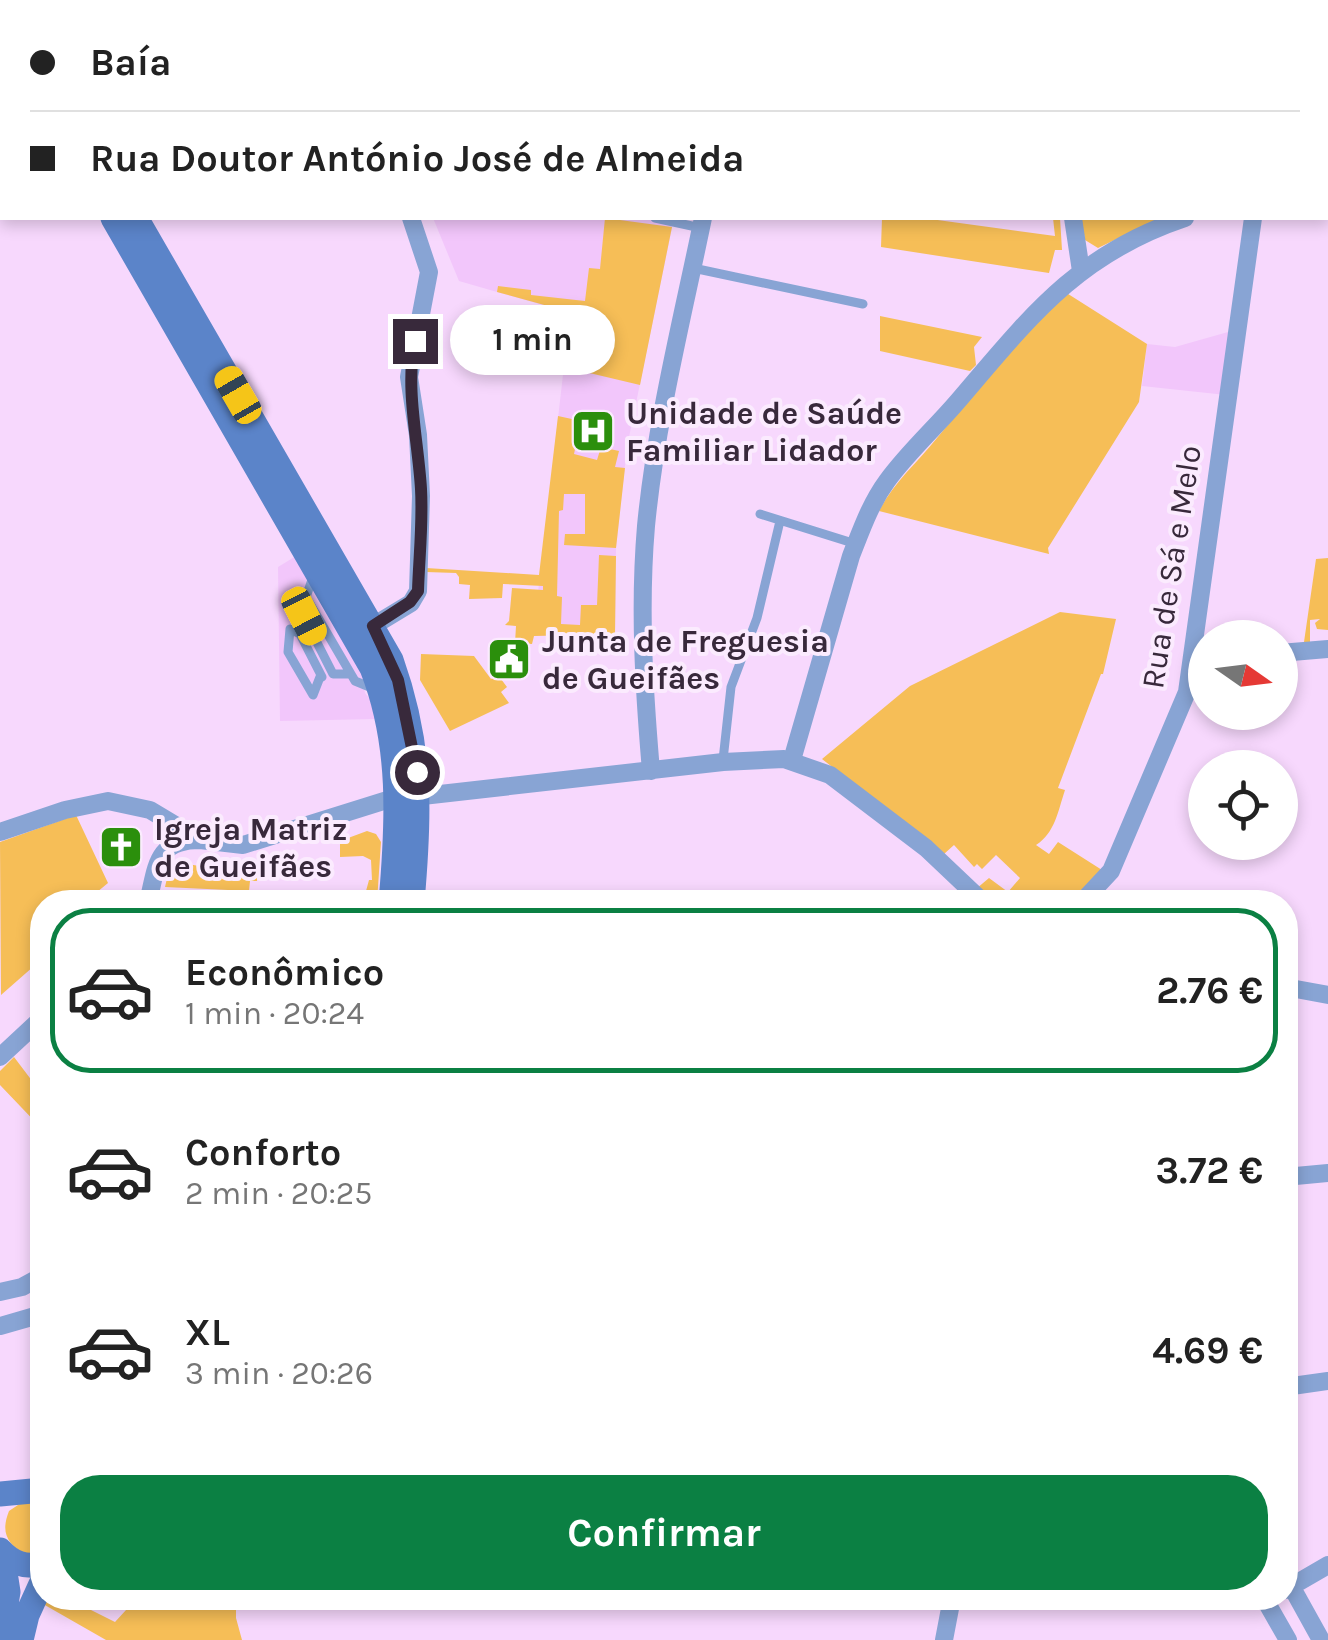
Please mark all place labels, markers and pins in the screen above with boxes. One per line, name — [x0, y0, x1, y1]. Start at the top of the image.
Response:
place label: Unidade de Saúde Familiar Lidador — [626, 395, 902, 469]
hospital icon: Unidade de Saúde Familiar Lidador — [570, 408, 616, 454]
place label: Junta de Freguesia de Gueifães — [542, 623, 829, 697]
public building icon: Junta de Freguesia de Gueifães — [486, 636, 532, 682]
place label: Igreja Matriz de Gueifães — [154, 811, 348, 885]
church icon: Igreja Matriz de Gueifães — [98, 824, 144, 870]

